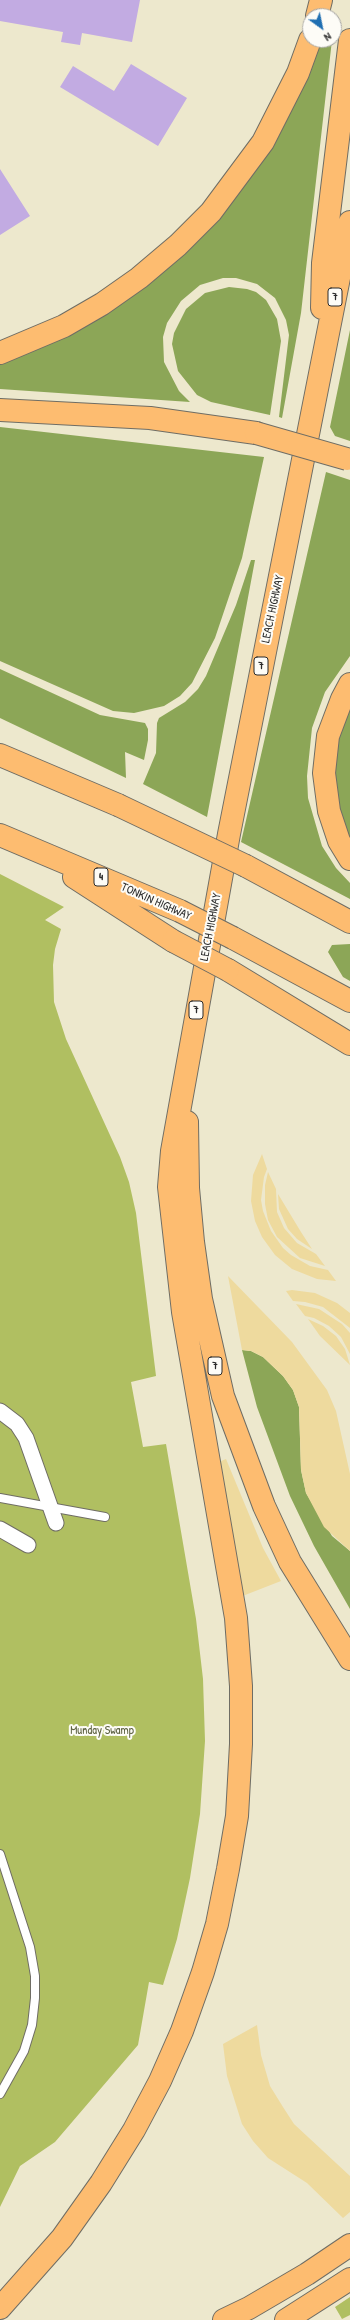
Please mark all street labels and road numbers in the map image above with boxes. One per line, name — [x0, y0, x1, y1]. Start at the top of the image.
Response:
road number: 7 — [328, 288, 342, 306]
street label: LEACH HIGHWAY — [259, 574, 287, 644]
road number: 7 — [254, 657, 268, 675]
road number: 4 — [94, 868, 108, 886]
street label: TONKIN HIGHWAY — [119, 880, 193, 924]
street label: LEACH HIGHWAY — [197, 892, 225, 962]
road number: 7 — [189, 1001, 203, 1019]
road number: 7 — [208, 1357, 222, 1375]

